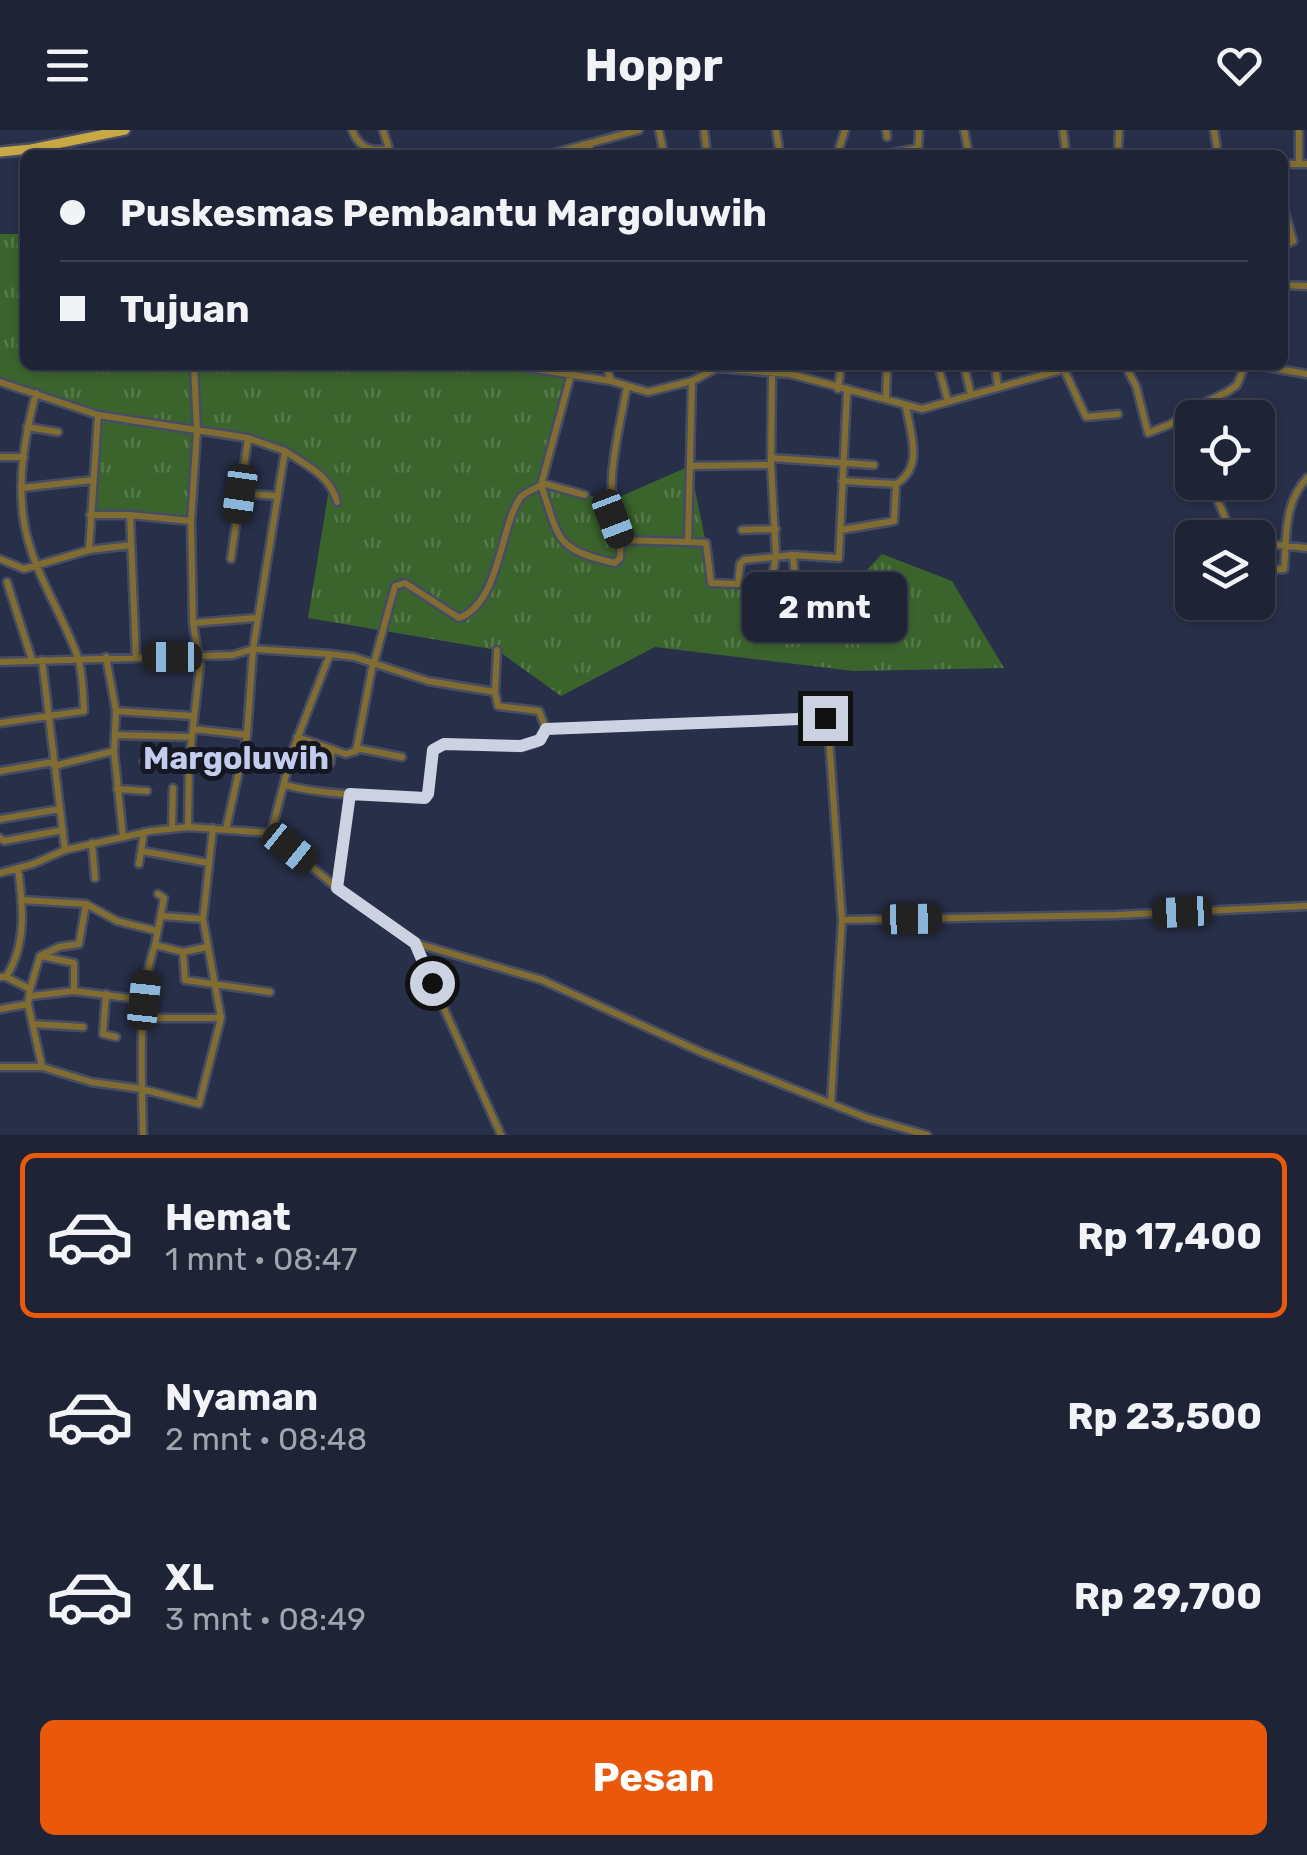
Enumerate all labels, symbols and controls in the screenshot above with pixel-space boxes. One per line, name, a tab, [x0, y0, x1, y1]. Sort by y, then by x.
icon: menu	[40, 38, 95, 93]
icon: heart	[1212, 38, 1267, 93]
text: Hoppr	[584, 39, 723, 92]
text: Puskesmas Pembantu Margoluwih	[120, 190, 767, 236]
text: Tujuan	[120, 286, 250, 332]
map controls	[1175, 400, 1275, 620]
button: locate	[1175, 400, 1275, 500]
car	[221, 462, 259, 526]
car	[588, 486, 638, 552]
button: layers	[1175, 520, 1275, 620]
callout: 2 mnt	[742, 573, 908, 643]
text: 2 mnt	[778, 588, 871, 626]
car	[142, 642, 202, 672]
route end	[803, 696, 848, 741]
district label: Margoluwih	[143, 739, 329, 777]
car	[257, 817, 323, 879]
car	[1151, 895, 1213, 929]
car	[882, 903, 942, 935]
route start	[410, 961, 455, 1006]
car	[126, 969, 162, 1031]
icon: car	[45, 1191, 135, 1281]
text: Hemat	[165, 1194, 291, 1240]
text: Rp 17,400	[1077, 1213, 1262, 1259]
text: 1 mnt · 08:47	[165, 1240, 357, 1278]
icon: car	[45, 1371, 135, 1461]
text: Nyaman	[165, 1374, 318, 1420]
text: Rp 23,500	[1067, 1393, 1262, 1439]
text: 2 mnt · 08:48	[165, 1420, 367, 1458]
icon: car	[45, 1551, 135, 1641]
text: XL	[165, 1554, 214, 1600]
text: Rp 29,700	[1074, 1573, 1262, 1619]
text: 3 mnt · 08:49	[165, 1600, 366, 1638]
button: Pesan	[40, 1720, 1267, 1835]

